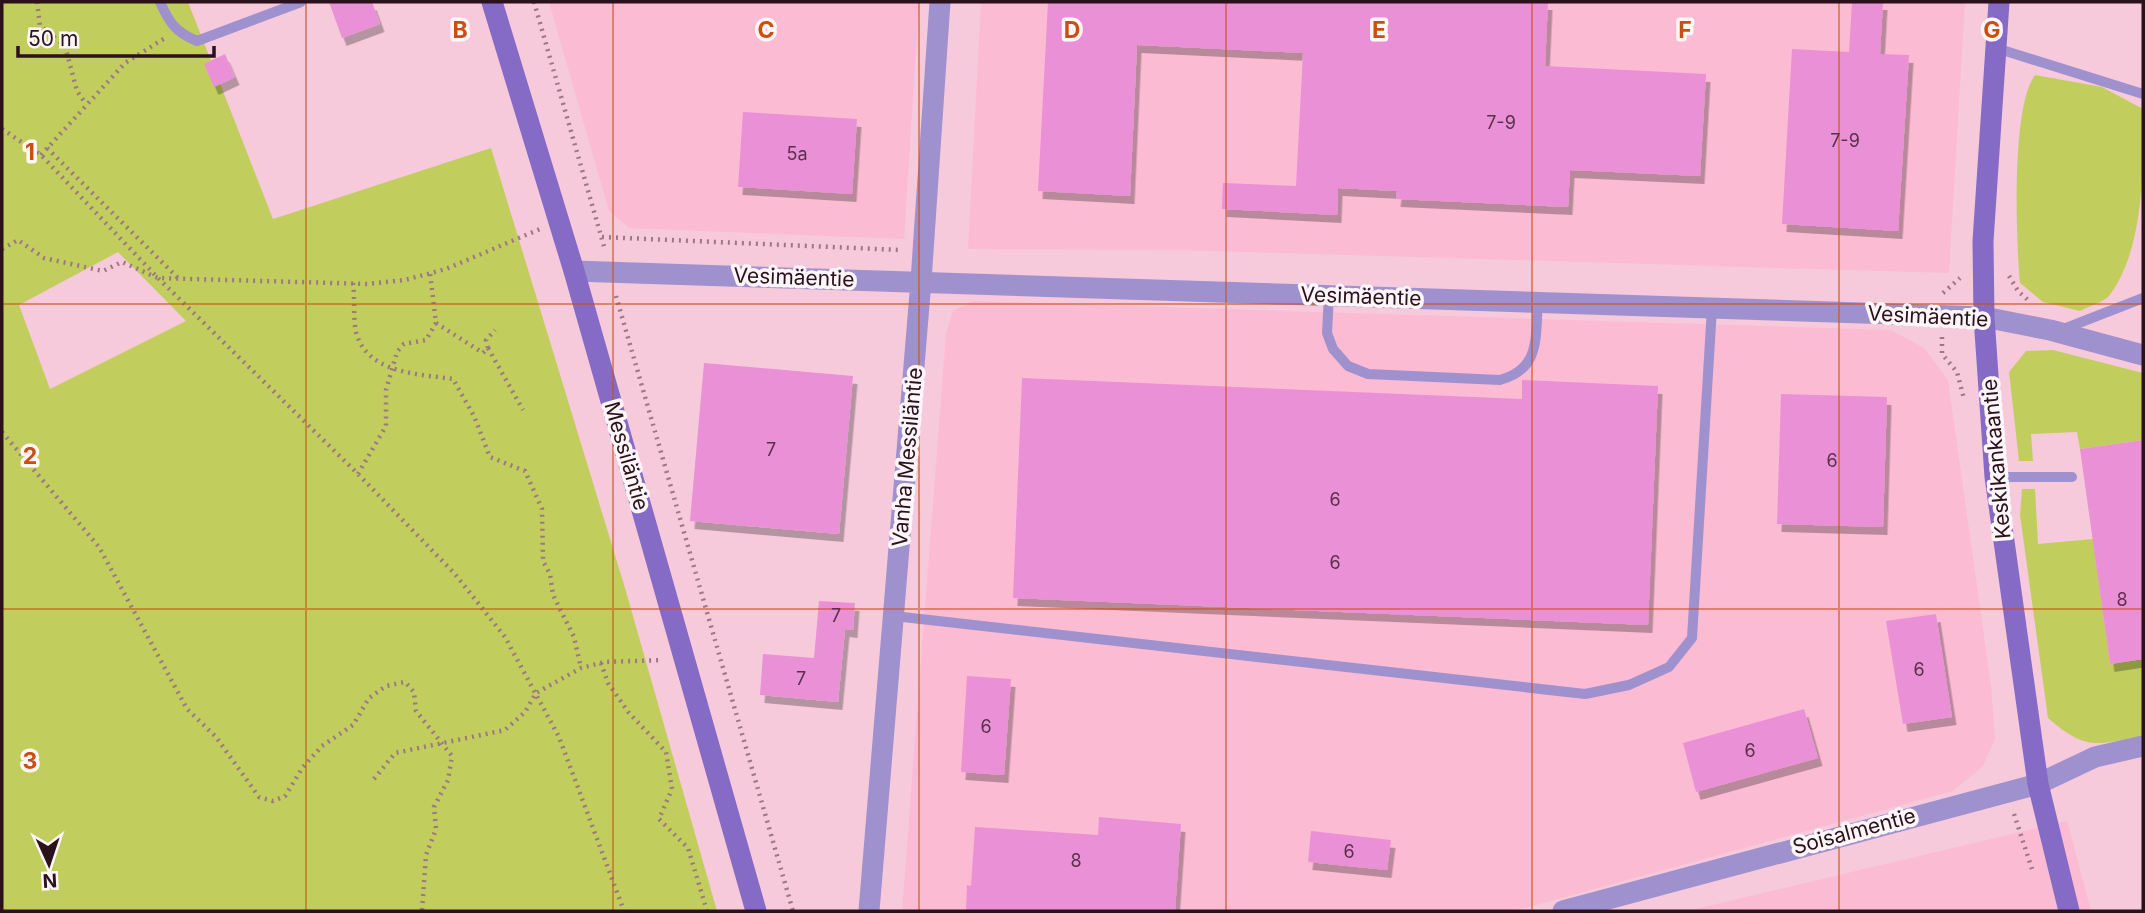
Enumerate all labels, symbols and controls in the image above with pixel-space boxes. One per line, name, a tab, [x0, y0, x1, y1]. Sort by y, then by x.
scale bar	[18, 14, 214, 58]
text: B	[452, 16, 468, 44]
text: C	[757, 16, 775, 44]
text: D	[1064, 16, 1080, 44]
text: E	[1372, 16, 1386, 44]
text: F	[1678, 16, 1692, 44]
text: G	[1983, 16, 2001, 44]
text: 50 m	[28, 26, 78, 51]
house number: 7-9	[1486, 112, 1516, 133]
house number: 7-9	[1830, 130, 1860, 151]
text: 1	[25, 138, 35, 166]
house number: 5a	[786, 143, 808, 164]
street label: Vesimäentie	[733, 262, 855, 292]
street label: Vesimäentie	[1300, 281, 1422, 311]
street label: Vesimäentie	[1867, 300, 1989, 332]
street label: Vanha Messiläntie	[887, 366, 927, 548]
street label: Keskikankaantie	[1977, 378, 2015, 540]
street label: Messiläntie	[600, 399, 654, 513]
house number: 7	[766, 439, 776, 460]
text: 2	[23, 442, 37, 470]
house number: 6	[1826, 450, 1838, 471]
house number: 6	[1329, 489, 1341, 510]
house number: 6	[1329, 552, 1341, 573]
house number: 8	[2116, 589, 2128, 610]
house number: 7	[831, 605, 841, 626]
house number: 6	[1913, 659, 1925, 680]
house number: 7	[796, 668, 806, 689]
house number: 6	[980, 716, 992, 737]
house number: 6	[1744, 740, 1756, 761]
text: 3	[23, 747, 37, 775]
street label: Soisalmentie	[1790, 803, 1918, 859]
north arrow	[14, 829, 84, 899]
house number: 6	[1343, 841, 1355, 862]
house number: 8	[1070, 850, 1082, 871]
text: N	[42, 869, 58, 892]

